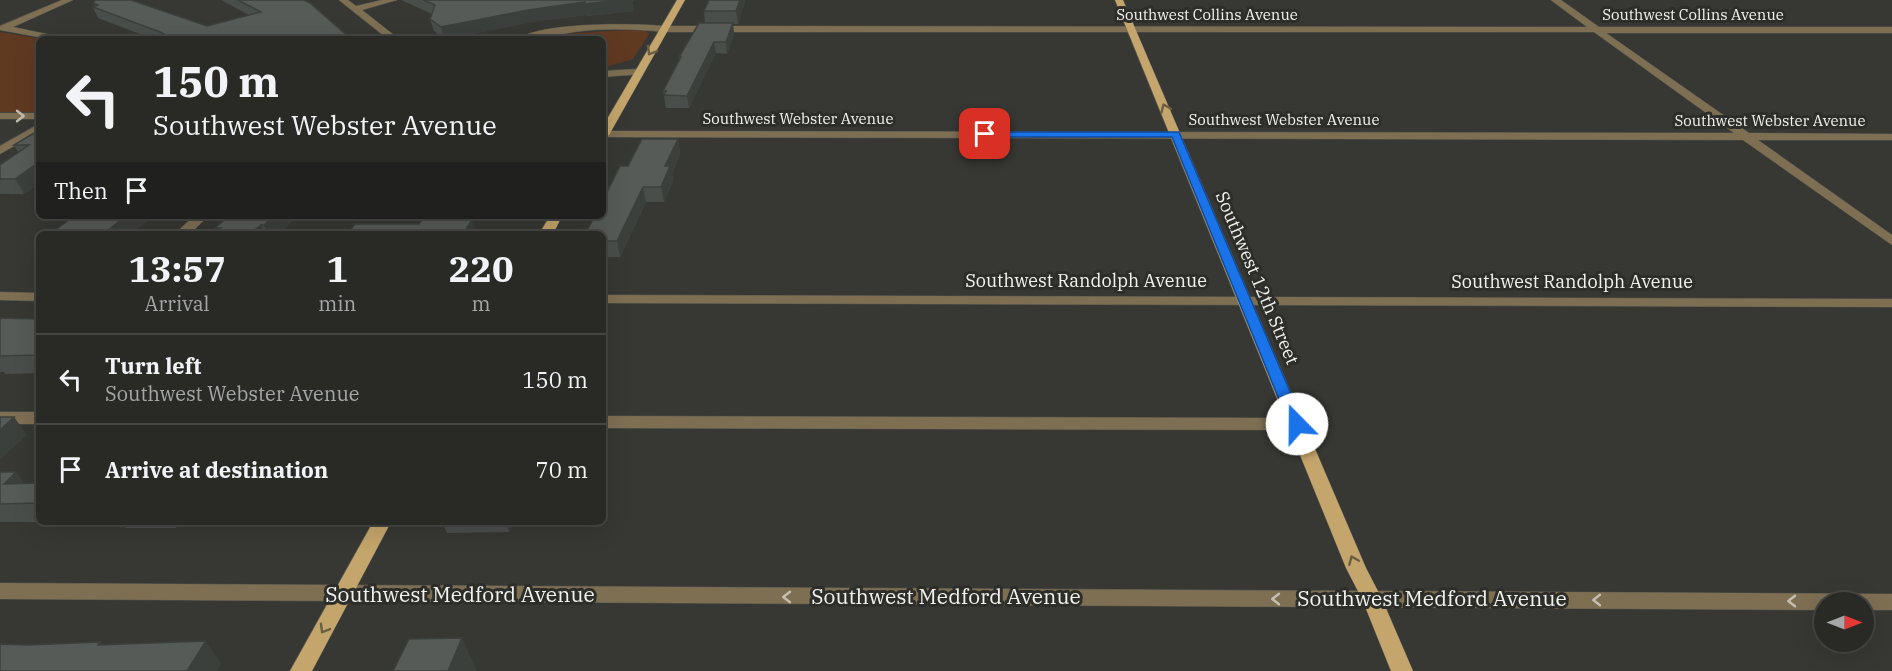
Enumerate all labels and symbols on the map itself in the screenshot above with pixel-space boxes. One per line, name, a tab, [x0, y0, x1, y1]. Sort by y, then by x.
street label: Southwest Collins Avenue	[1116, 5, 1298, 24]
street label: Southwest Collins Avenue	[1602, 5, 1784, 24]
one-way arrow	[647, 45, 659, 55]
one-way arrow	[1160, 104, 1172, 115]
pin	[959, 108, 1010, 159]
street label: Southwest Webster Avenue	[703, 109, 893, 128]
one-way arrow	[15, 110, 24, 122]
street label: Southwest Webster Avenue	[1189, 110, 1379, 129]
street label: Southwest Webster Avenue	[1675, 111, 1865, 130]
street label: Southwest 12th Street	[1211, 188, 1304, 368]
street label: Southwest Randolph Avenue	[965, 269, 1207, 292]
street label: Southwest Randolph Avenue	[1451, 270, 1693, 293]
position arrow	[1265, 392, 1329, 456]
one-way arrow	[1348, 555, 1360, 566]
street label: Southwest Medford Avenue	[325, 580, 595, 608]
street label: Southwest Medford Avenue	[811, 582, 1081, 610]
street label: Southwest Medford Avenue	[1297, 584, 1567, 612]
one-way arrow	[782, 591, 791, 603]
north arrow	[1814, 592, 1874, 652]
one-way arrow	[1271, 593, 1280, 605]
one-way arrow	[1592, 594, 1601, 606]
one-way arrow	[1787, 595, 1796, 607]
one-way arrow	[320, 623, 332, 633]

